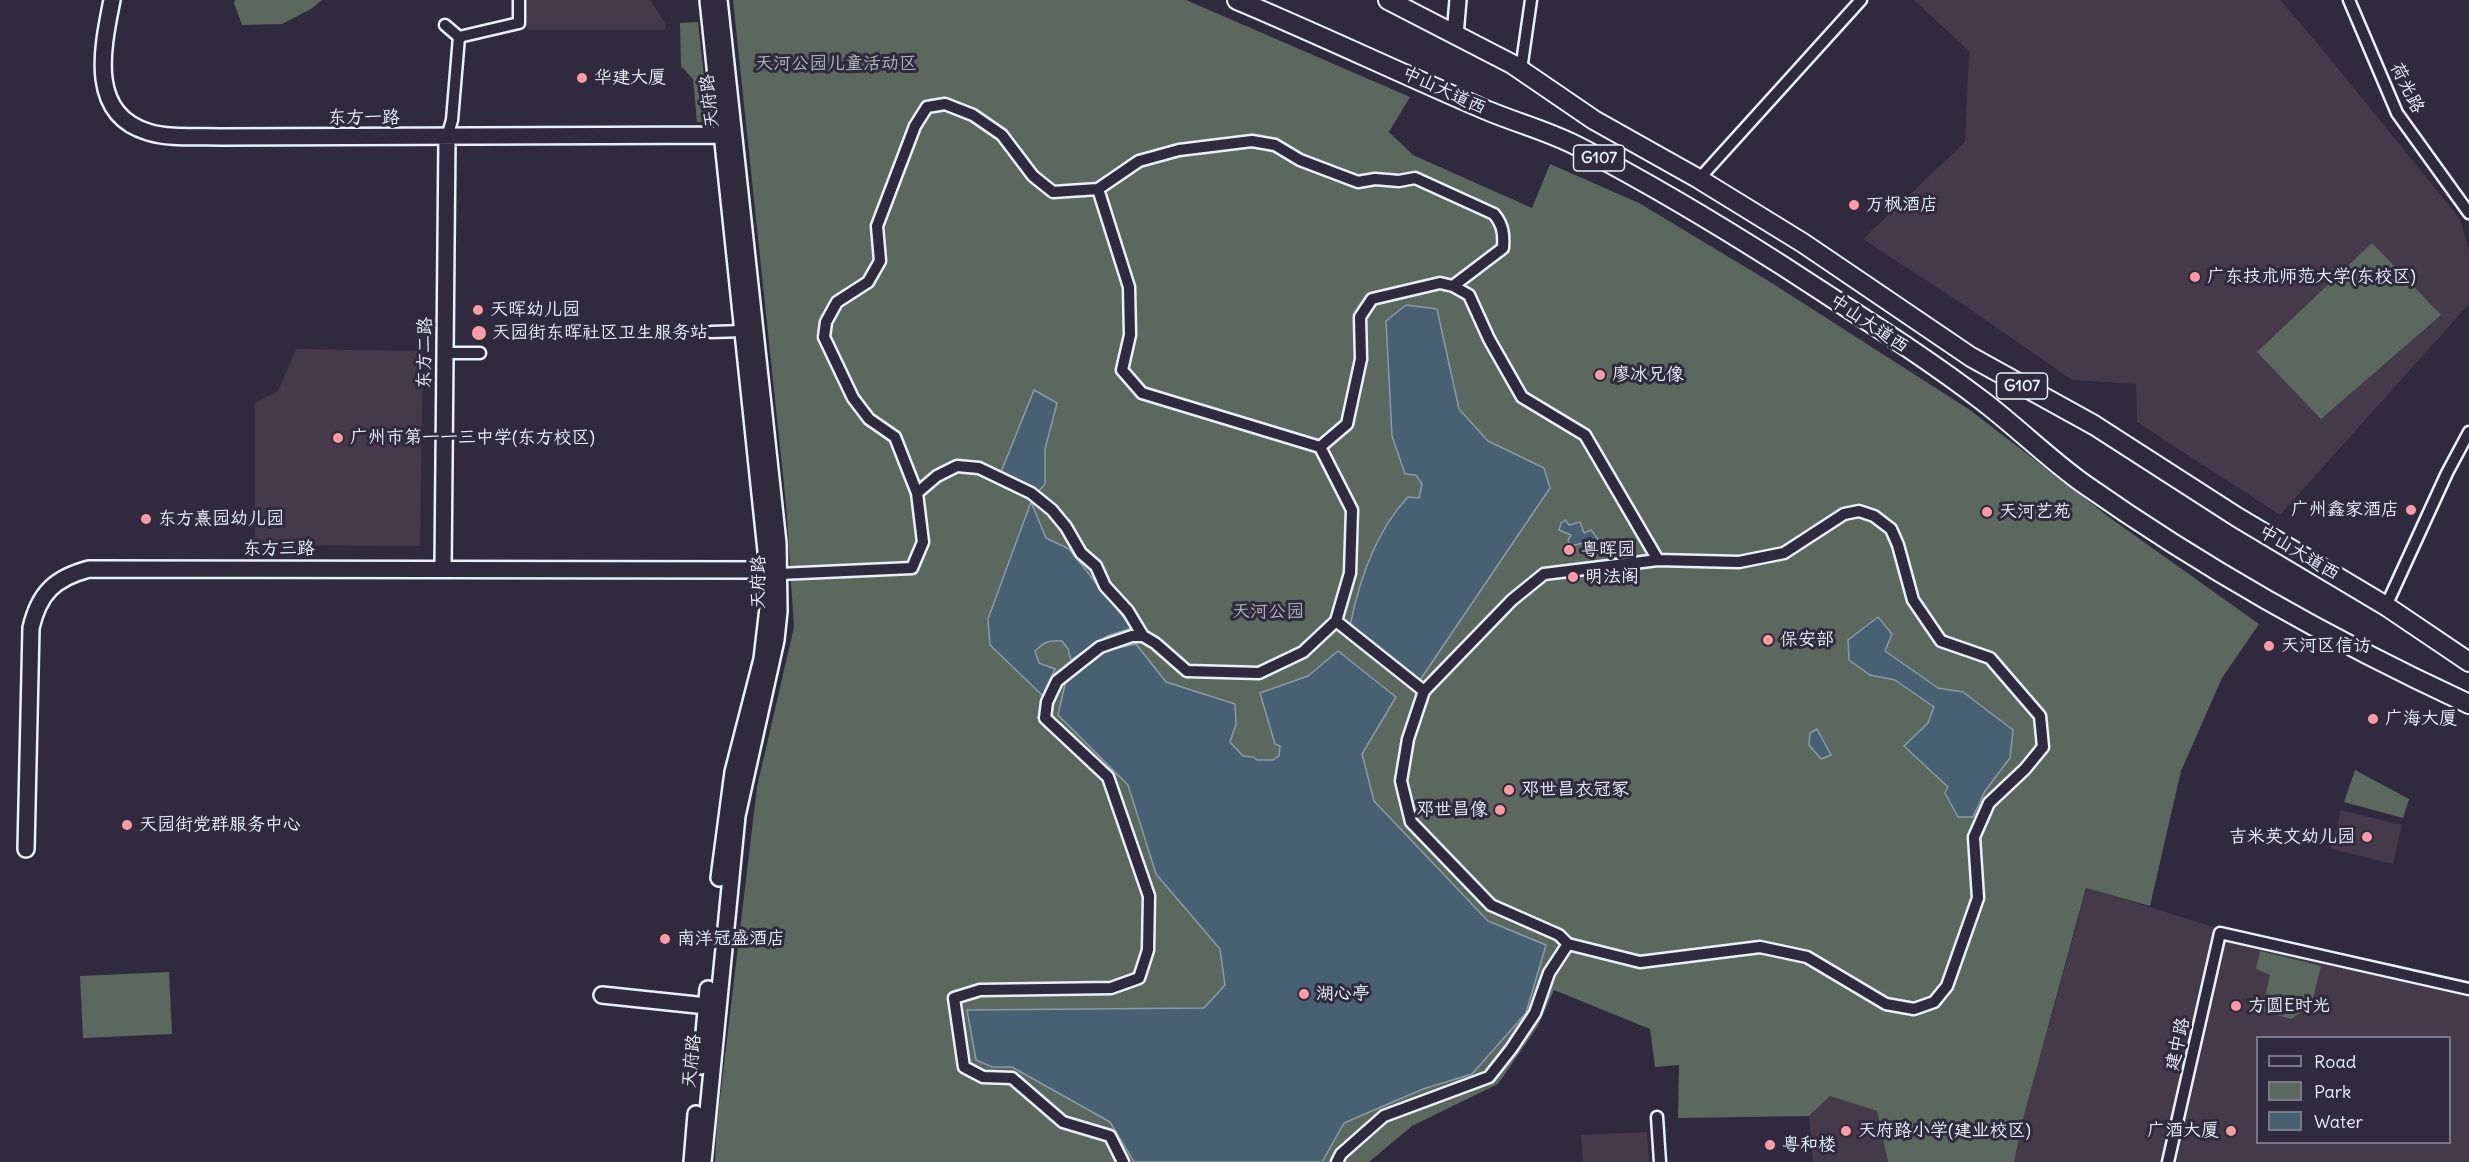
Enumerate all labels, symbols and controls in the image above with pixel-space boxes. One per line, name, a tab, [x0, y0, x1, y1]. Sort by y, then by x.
park label: 天河公园儿童活动区	[755, 53, 917, 75]
street label: 荷光路	[2385, 59, 2429, 117]
street label: 中山大道西	[1399, 62, 1489, 120]
place label: 华建大厦	[594, 67, 666, 89]
marker: 华建大厦	[575, 71, 589, 85]
street label: 天府路	[696, 73, 724, 129]
street label: 东方一路	[328, 107, 400, 129]
road number: G107	[1574, 145, 1624, 171]
place label: 万枫酒店	[1866, 194, 1938, 216]
marker: 万枫酒店	[1847, 198, 1861, 212]
place label: 广东技术师范大学(东校区)	[2207, 266, 2416, 288]
marker: 广东技术师范大学(东校区)	[2188, 270, 2202, 284]
street label: 中山大道西	[1826, 290, 1912, 358]
place label: 天晖幼儿园	[490, 299, 580, 321]
marker: 天晖幼儿园	[471, 303, 485, 317]
street label: 东方二路	[414, 317, 436, 389]
place label: 天园街东晖社区卫生服务站	[492, 322, 708, 344]
marker: 天园街东晖社区卫生服务站	[470, 324, 488, 342]
place label: 廖冰兄像	[1612, 364, 1684, 386]
marker: 廖冰兄像	[1593, 368, 1607, 382]
road number: G107	[1996, 373, 2048, 399]
place label: 广州市第一一三中学(东方校区)	[350, 427, 595, 449]
marker: 广州市第一一三中学(东方校区)	[331, 431, 345, 445]
place label: 广州鑫家酒店	[2291, 499, 2399, 521]
place label: 天河艺苑	[1999, 501, 2071, 523]
marker: 广州鑫家酒店	[2404, 503, 2418, 517]
marker: 天河艺苑	[1980, 505, 1994, 519]
place label: 东方熹园幼儿园	[158, 508, 284, 530]
marker: 东方熹园幼儿园	[139, 512, 153, 526]
street label: 中山大道西	[2255, 521, 2343, 585]
street label: 东方三路	[243, 538, 315, 560]
place label: 粤晖园	[1581, 539, 1635, 561]
marker: 粤晖园	[1562, 543, 1576, 557]
street label: 天府路	[748, 555, 770, 609]
place label: 明法阁	[1585, 566, 1639, 588]
marker: 明法阁	[1566, 570, 1580, 584]
park label: 天河公园	[1232, 601, 1304, 623]
place label: 保安部	[1780, 629, 1834, 651]
marker: 保安部	[1761, 633, 1775, 647]
place label: 天河区信访	[2281, 635, 2371, 657]
marker: 天河区信访	[2262, 639, 2276, 653]
place label: 广海大厦	[2385, 708, 2457, 730]
marker: 广海大厦	[2366, 712, 2380, 726]
place label: 邓世昌衣冠冢	[1521, 779, 1629, 801]
marker: 邓世昌衣冠冢	[1502, 783, 1516, 797]
place label: 邓世昌像	[1416, 799, 1488, 821]
marker: 邓世昌像	[1493, 803, 1507, 817]
place label: 天园街党群服务中心	[139, 814, 301, 836]
marker: 天园街党群服务中心	[120, 818, 134, 832]
place label: 吉米英文幼儿园	[2229, 826, 2355, 848]
marker: 吉米英文幼儿园	[2360, 830, 2374, 844]
place label: 南洋冠盛酒店	[677, 928, 785, 950]
marker: 南洋冠盛酒店	[658, 932, 672, 946]
place label: 湖心亭	[1316, 983, 1370, 1005]
marker: 湖心亭	[1297, 987, 1311, 1001]
place label: 方圆E时光	[2248, 995, 2331, 1017]
marker: 方圆E时光	[2229, 999, 2243, 1013]
street label: 建中路	[2161, 1015, 2195, 1073]
street label: 天府路	[678, 1033, 706, 1089]
legend	[2256, 1036, 2451, 1144]
text: Road	[2314, 1050, 2356, 1073]
text: Park	[2314, 1080, 2351, 1103]
text: Water	[2314, 1110, 2363, 1133]
place label: 天府路小学(建业校区)	[1858, 1120, 2031, 1142]
place label: 广酒大厦	[2147, 1120, 2219, 1142]
marker: 天府路小学(建业校区)	[1839, 1124, 1853, 1138]
marker: 广酒大厦	[2224, 1124, 2238, 1138]
place label: 粤和楼	[1782, 1134, 1836, 1156]
marker: 粤和楼	[1763, 1138, 1777, 1152]

